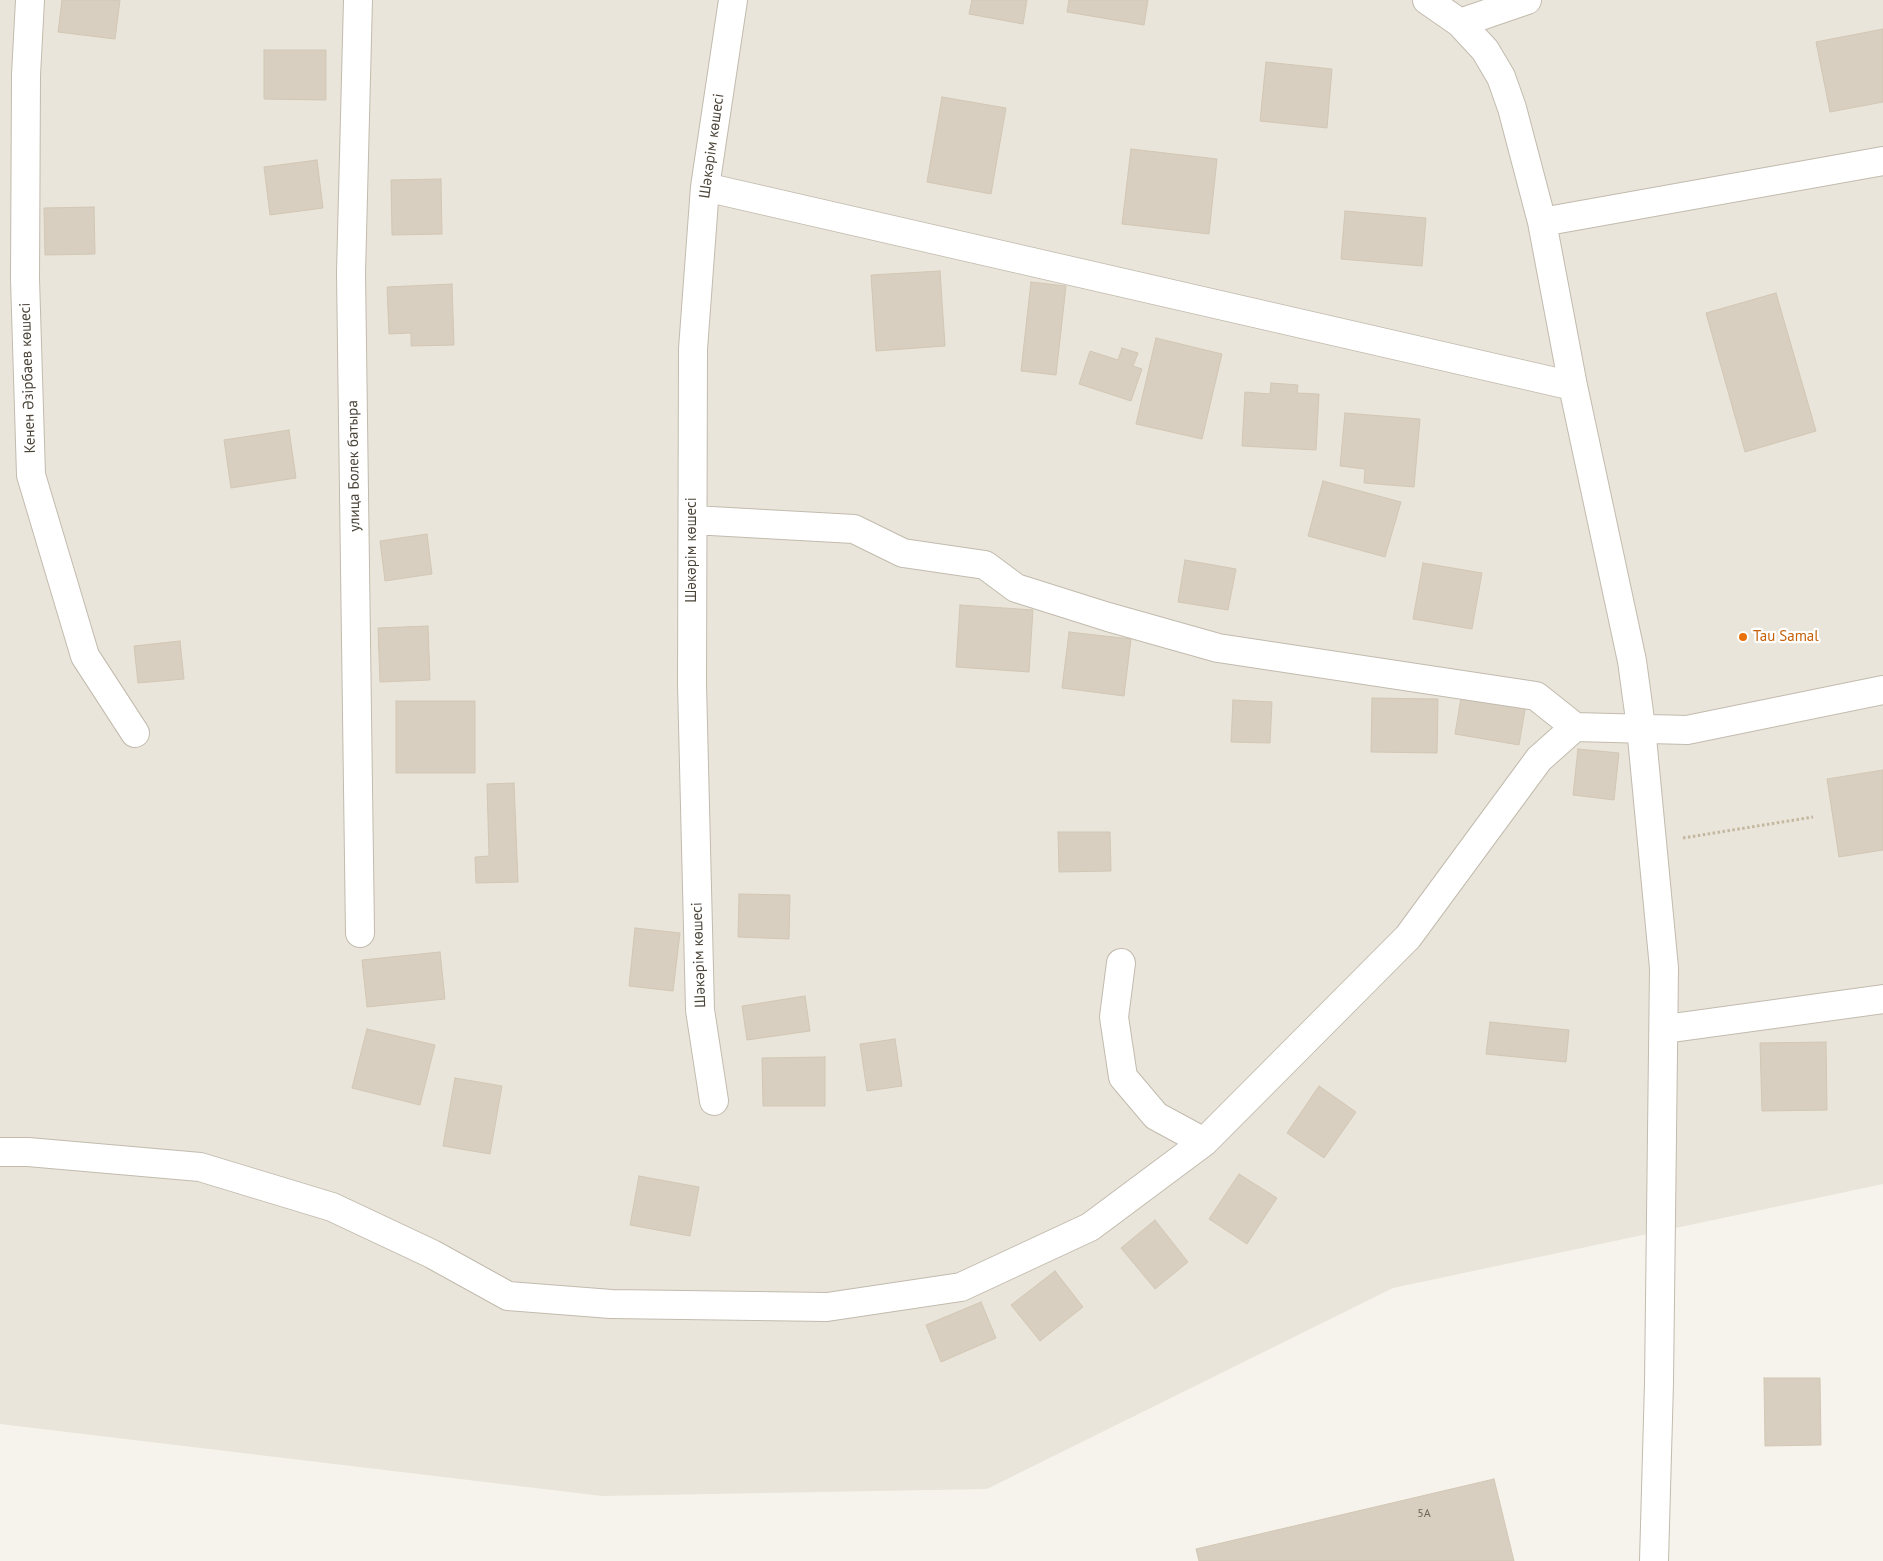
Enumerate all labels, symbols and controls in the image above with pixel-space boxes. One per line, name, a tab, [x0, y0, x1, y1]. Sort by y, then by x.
street label: Шәкәрім көшесі	[696, 92, 728, 200]
street label: Кенен Әзірбаев көшесі	[16, 302, 40, 454]
street label: улица Болек батыра	[344, 400, 364, 532]
street label: Шәкәрім көшесі	[683, 497, 701, 603]
place label: Tau Samal	[1753, 628, 1819, 646]
marker: Tau Samal	[1737, 631, 1749, 643]
street label: Шәкәрім көшесі	[688, 902, 710, 1008]
house number: 5А	[1417, 1507, 1431, 1521]

